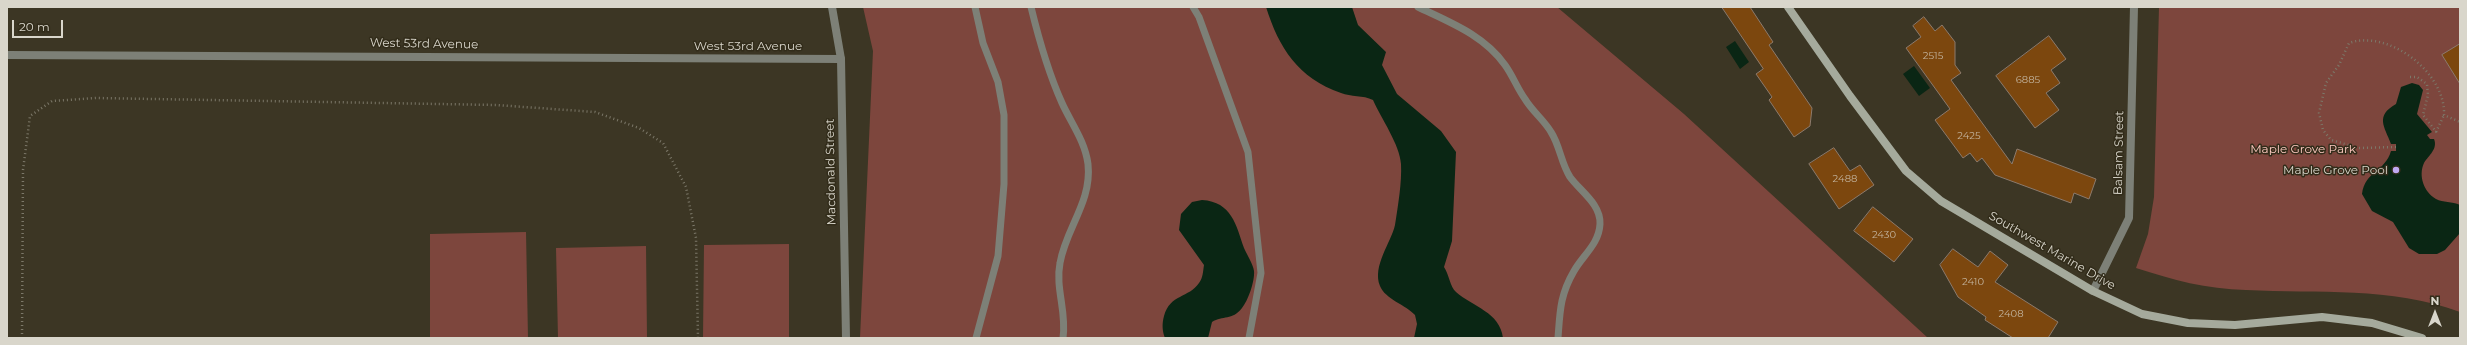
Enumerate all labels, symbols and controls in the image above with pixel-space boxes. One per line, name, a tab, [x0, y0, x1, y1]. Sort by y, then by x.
scale bar	[14, 12, 65, 38]
text: 20 m	[19, 19, 50, 34]
street label: West 53rd Avenue	[370, 36, 478, 52]
street label: West 53rd Avenue	[694, 39, 802, 53]
house number: 2515	[1923, 50, 1943, 62]
house number: 6885	[2016, 74, 2040, 86]
street label: Balsam Street	[2111, 111, 2127, 195]
street label: Macdonald Street	[823, 118, 839, 226]
house number: 2425	[1957, 130, 1981, 142]
park label: Maple Grove Park	[2250, 142, 2356, 156]
place label: Maple Grove Pool	[2283, 163, 2388, 177]
marker: Maple Grove Pool	[2391, 165, 2401, 175]
house number: 2488	[1833, 173, 1857, 185]
street label: Southwest Marine Drive	[1986, 209, 2118, 293]
house number: 2430	[1872, 229, 1896, 241]
house number: 2410	[1962, 276, 1984, 288]
north arrow	[2415, 293, 2455, 333]
text: N	[2431, 294, 2439, 308]
house number: 2408	[1998, 308, 2024, 320]

